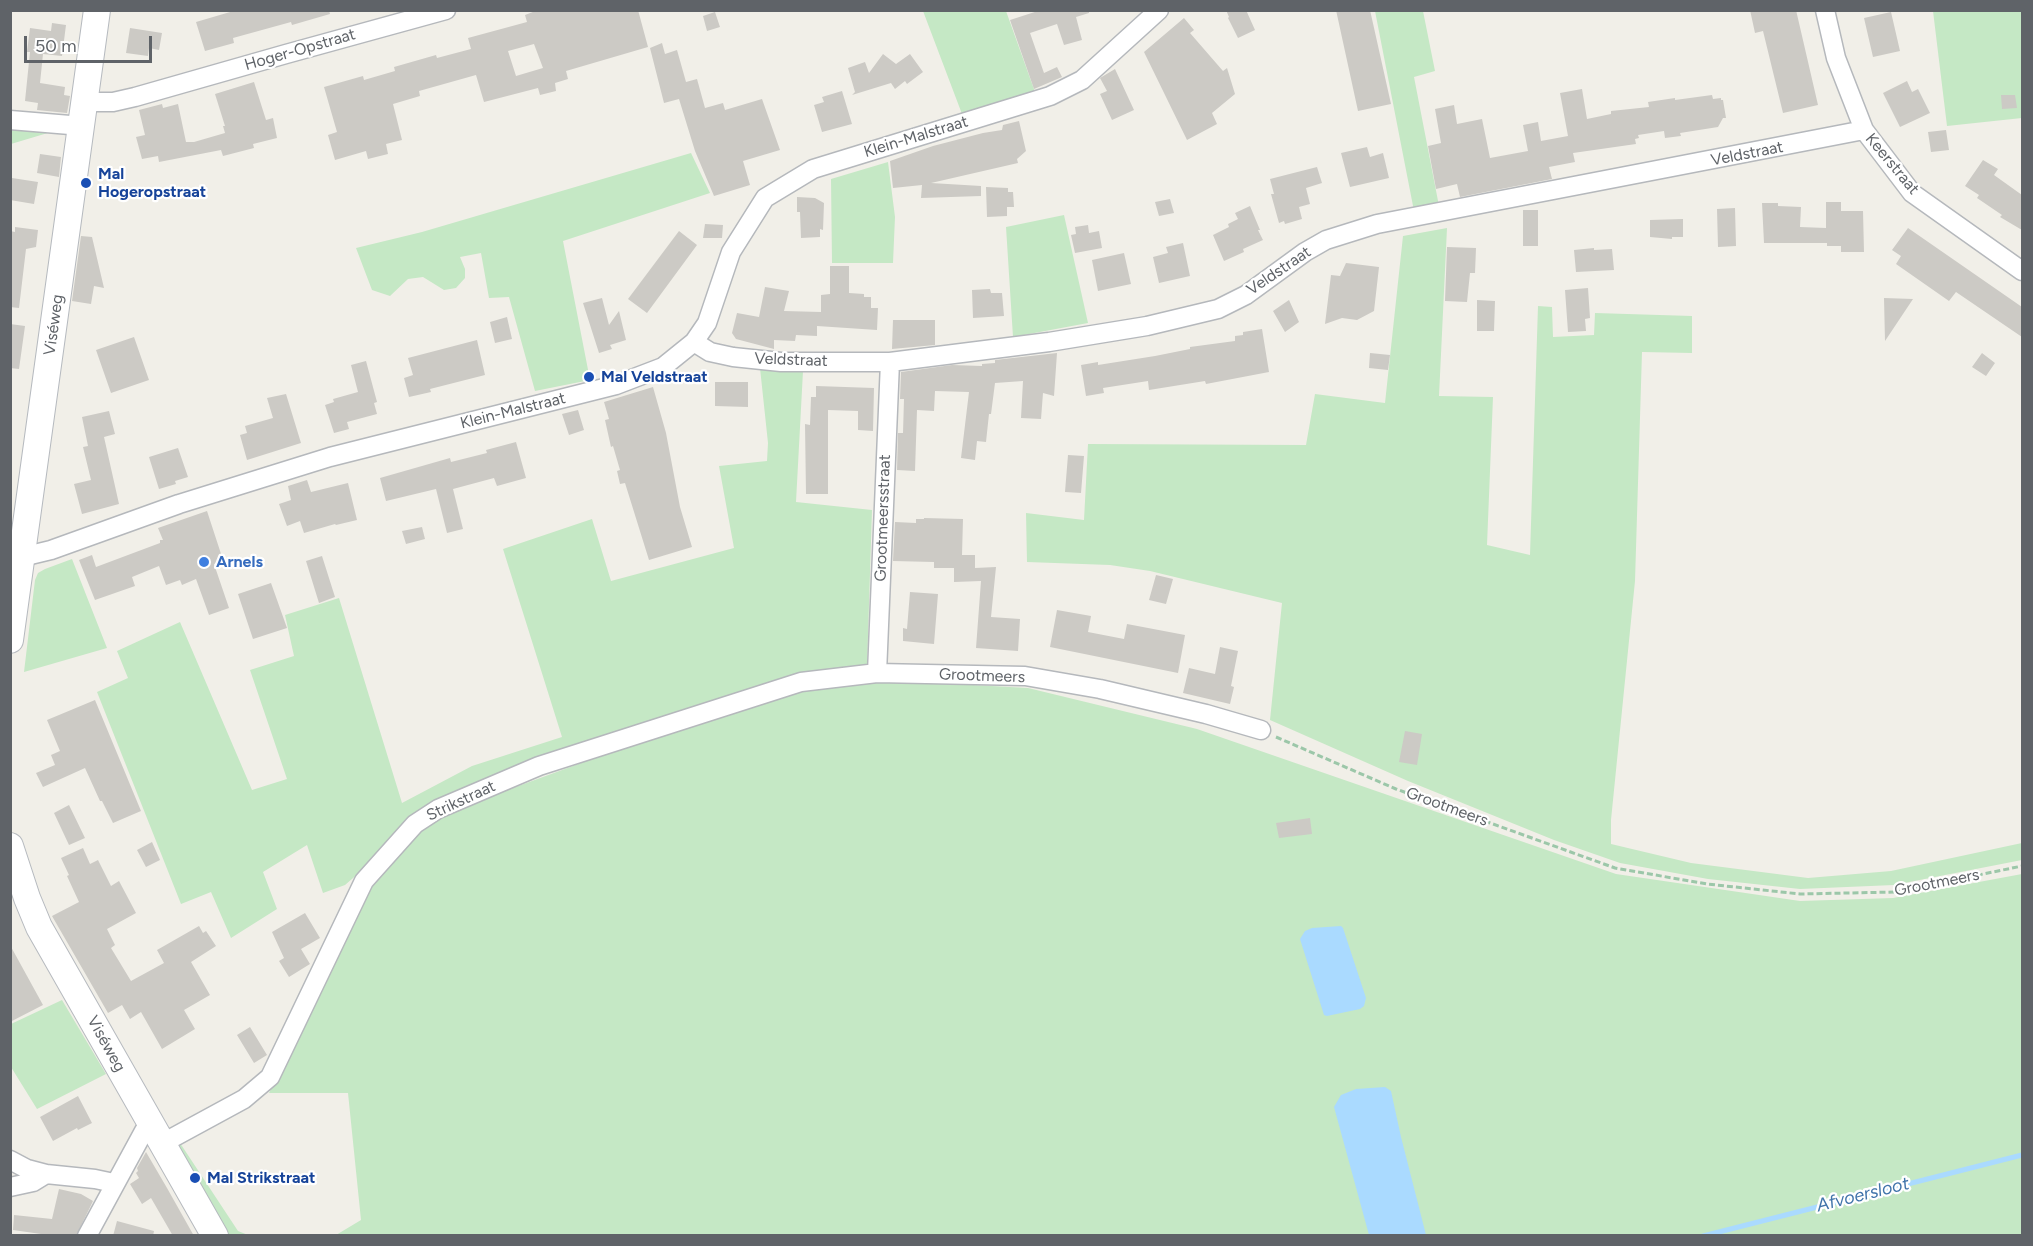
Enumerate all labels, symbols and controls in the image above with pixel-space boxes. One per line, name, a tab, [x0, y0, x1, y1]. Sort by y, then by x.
scale bar	[27, 24, 154, 62]
street label: Hoger-Opstraat	[242, 25, 358, 75]
text: 50 m	[35, 35, 77, 57]
street label: Klein-Malstraat	[862, 112, 970, 162]
street label: Keerstraat	[1861, 130, 1923, 198]
street label: Veldstraat	[1709, 138, 1785, 170]
place label: Mal Hogeropstraat	[98, 164, 206, 202]
marker: Mal Hogeropstraat	[79, 176, 93, 190]
street label: Veldstraat	[1243, 243, 1315, 299]
street label: Viséweg	[40, 293, 68, 357]
street label: Veldstraat	[754, 349, 828, 371]
place label: Mal Veldstraat	[601, 367, 708, 387]
marker: Mal Veldstraat	[582, 370, 596, 384]
street label: Klein-Malstraat	[458, 389, 568, 433]
street label: Grootmeersstraat	[871, 454, 895, 582]
place label: Arnels	[216, 552, 263, 572]
marker: Arnels	[197, 555, 211, 569]
street label: Grootmeers	[939, 665, 1025, 687]
street label: Strikstraat	[423, 777, 499, 825]
street label: Grootmeers	[1403, 783, 1491, 831]
street label: Grootmeers	[1893, 865, 1981, 901]
street label: Viséweg	[83, 1013, 129, 1075]
place label: Mal Strikstraat	[207, 1168, 315, 1188]
marker: Mal Strikstraat	[188, 1171, 202, 1185]
water label: Afvoersloot	[1814, 1173, 1912, 1217]

